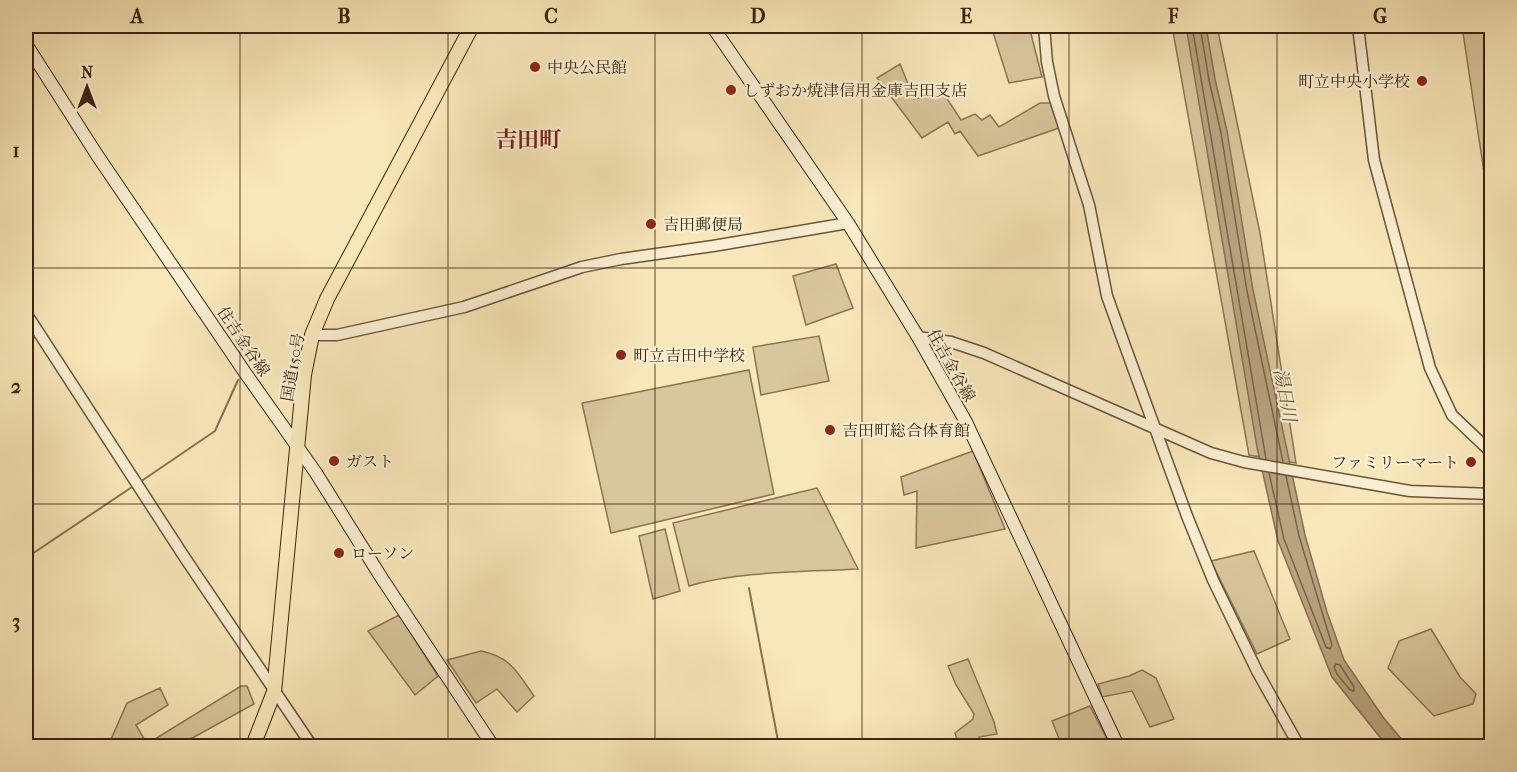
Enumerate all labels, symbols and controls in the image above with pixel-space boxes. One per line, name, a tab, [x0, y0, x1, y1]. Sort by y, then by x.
text: A	[129, 5, 145, 28]
text: B	[337, 5, 351, 28]
text: C	[544, 5, 558, 28]
text: D	[750, 5, 766, 28]
text: E	[960, 5, 972, 28]
text: F	[1167, 5, 1179, 28]
text: G	[1373, 5, 1387, 28]
north arrow	[57, 57, 117, 117]
place label: 中央公民館	[547, 58, 627, 77]
marker: 中央公民館	[528, 60, 542, 74]
text: N	[81, 63, 94, 82]
place label: 町立中央小学校	[1298, 72, 1410, 91]
marker: 町立中央小学校	[1415, 74, 1429, 88]
place label: しずおか焼津信用金庫吉田支店	[743, 81, 967, 100]
marker: しずおか焼津信用金庫吉田支店	[724, 83, 738, 97]
district label: 吉田町	[495, 127, 561, 153]
text: 1	[12, 139, 20, 162]
place label: 吉田郵便局	[663, 215, 743, 234]
marker: 吉田郵便局	[644, 217, 658, 231]
street label: 住吉金谷線	[213, 303, 274, 380]
street label: 住吉金谷線	[924, 326, 979, 405]
street label: 国道150号	[277, 331, 308, 403]
place label: 町立吉田中学校	[633, 346, 745, 365]
marker: 町立吉田中学校	[614, 348, 628, 362]
water label: 湯日川	[1269, 367, 1300, 426]
text: 2	[11, 375, 21, 398]
place label: 吉田町総合体育館	[842, 421, 970, 440]
marker: 吉田町総合体育館	[823, 423, 837, 437]
place label: ガスト	[346, 452, 394, 471]
place label: ファミリーマート	[1331, 453, 1459, 472]
marker: ガスト	[327, 454, 341, 468]
marker: ファミリーマート	[1464, 455, 1478, 469]
place label: ローソン	[351, 544, 414, 563]
marker: ローソン	[332, 546, 346, 560]
text: 3	[12, 610, 20, 633]

